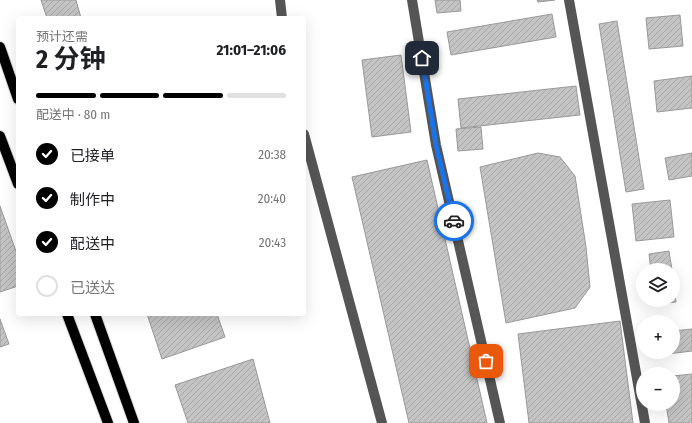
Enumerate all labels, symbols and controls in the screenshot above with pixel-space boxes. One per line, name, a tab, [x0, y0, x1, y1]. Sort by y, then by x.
text: 预计还需	[36, 29, 88, 44]
text: 21:01–21:06	[216, 41, 286, 59]
pin	[405, 41, 439, 75]
text: 2 分钟	[36, 44, 105, 75]
icon: home	[411, 47, 433, 69]
text: 配送中 · 80 m	[36, 107, 110, 122]
icon: check	[36, 143, 58, 165]
text: 已接单	[70, 147, 115, 165]
text: 20:38	[258, 147, 286, 162]
icon: check	[36, 187, 58, 209]
text: 制作中	[70, 191, 115, 209]
text: 20:40	[258, 191, 286, 206]
courier	[434, 201, 474, 241]
icon: car	[443, 210, 465, 232]
icon: check	[36, 231, 58, 253]
text: 配送中	[70, 235, 115, 253]
text: 20:43	[259, 235, 286, 250]
map controls	[636, 263, 680, 411]
button: layers	[636, 263, 680, 307]
text: 已送达	[70, 279, 115, 297]
button: +	[636, 315, 680, 359]
pin	[469, 344, 503, 378]
icon: bag	[475, 350, 497, 372]
button: −	[636, 367, 680, 411]

